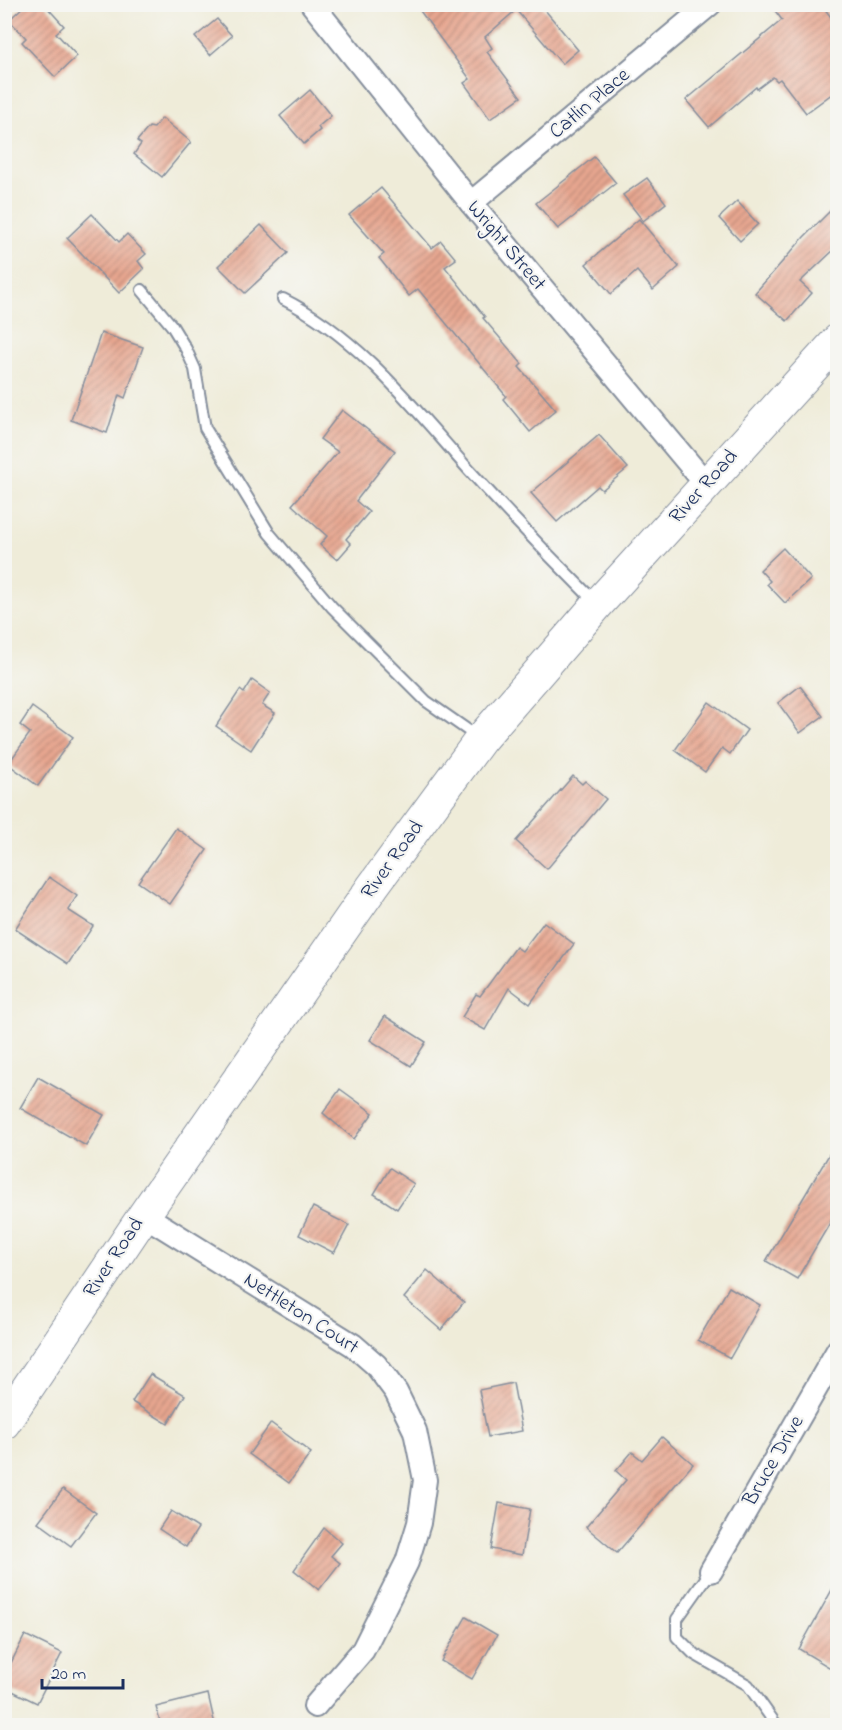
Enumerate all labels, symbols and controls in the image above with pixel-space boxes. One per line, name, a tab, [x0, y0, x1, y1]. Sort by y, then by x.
street label: Catlin Place	[543, 61, 637, 147]
street label: Wright Street	[457, 194, 553, 299]
street label: River Road	[662, 443, 746, 531]
street label: River Road	[354, 814, 432, 906]
street label: River Road	[76, 1212, 152, 1304]
street label: Nettleton Court	[237, 1265, 365, 1363]
street label: Bruce Drive	[735, 1410, 812, 1513]
scale bar	[42, 1652, 123, 1690]
text: 20 m	[51, 1662, 86, 1688]

